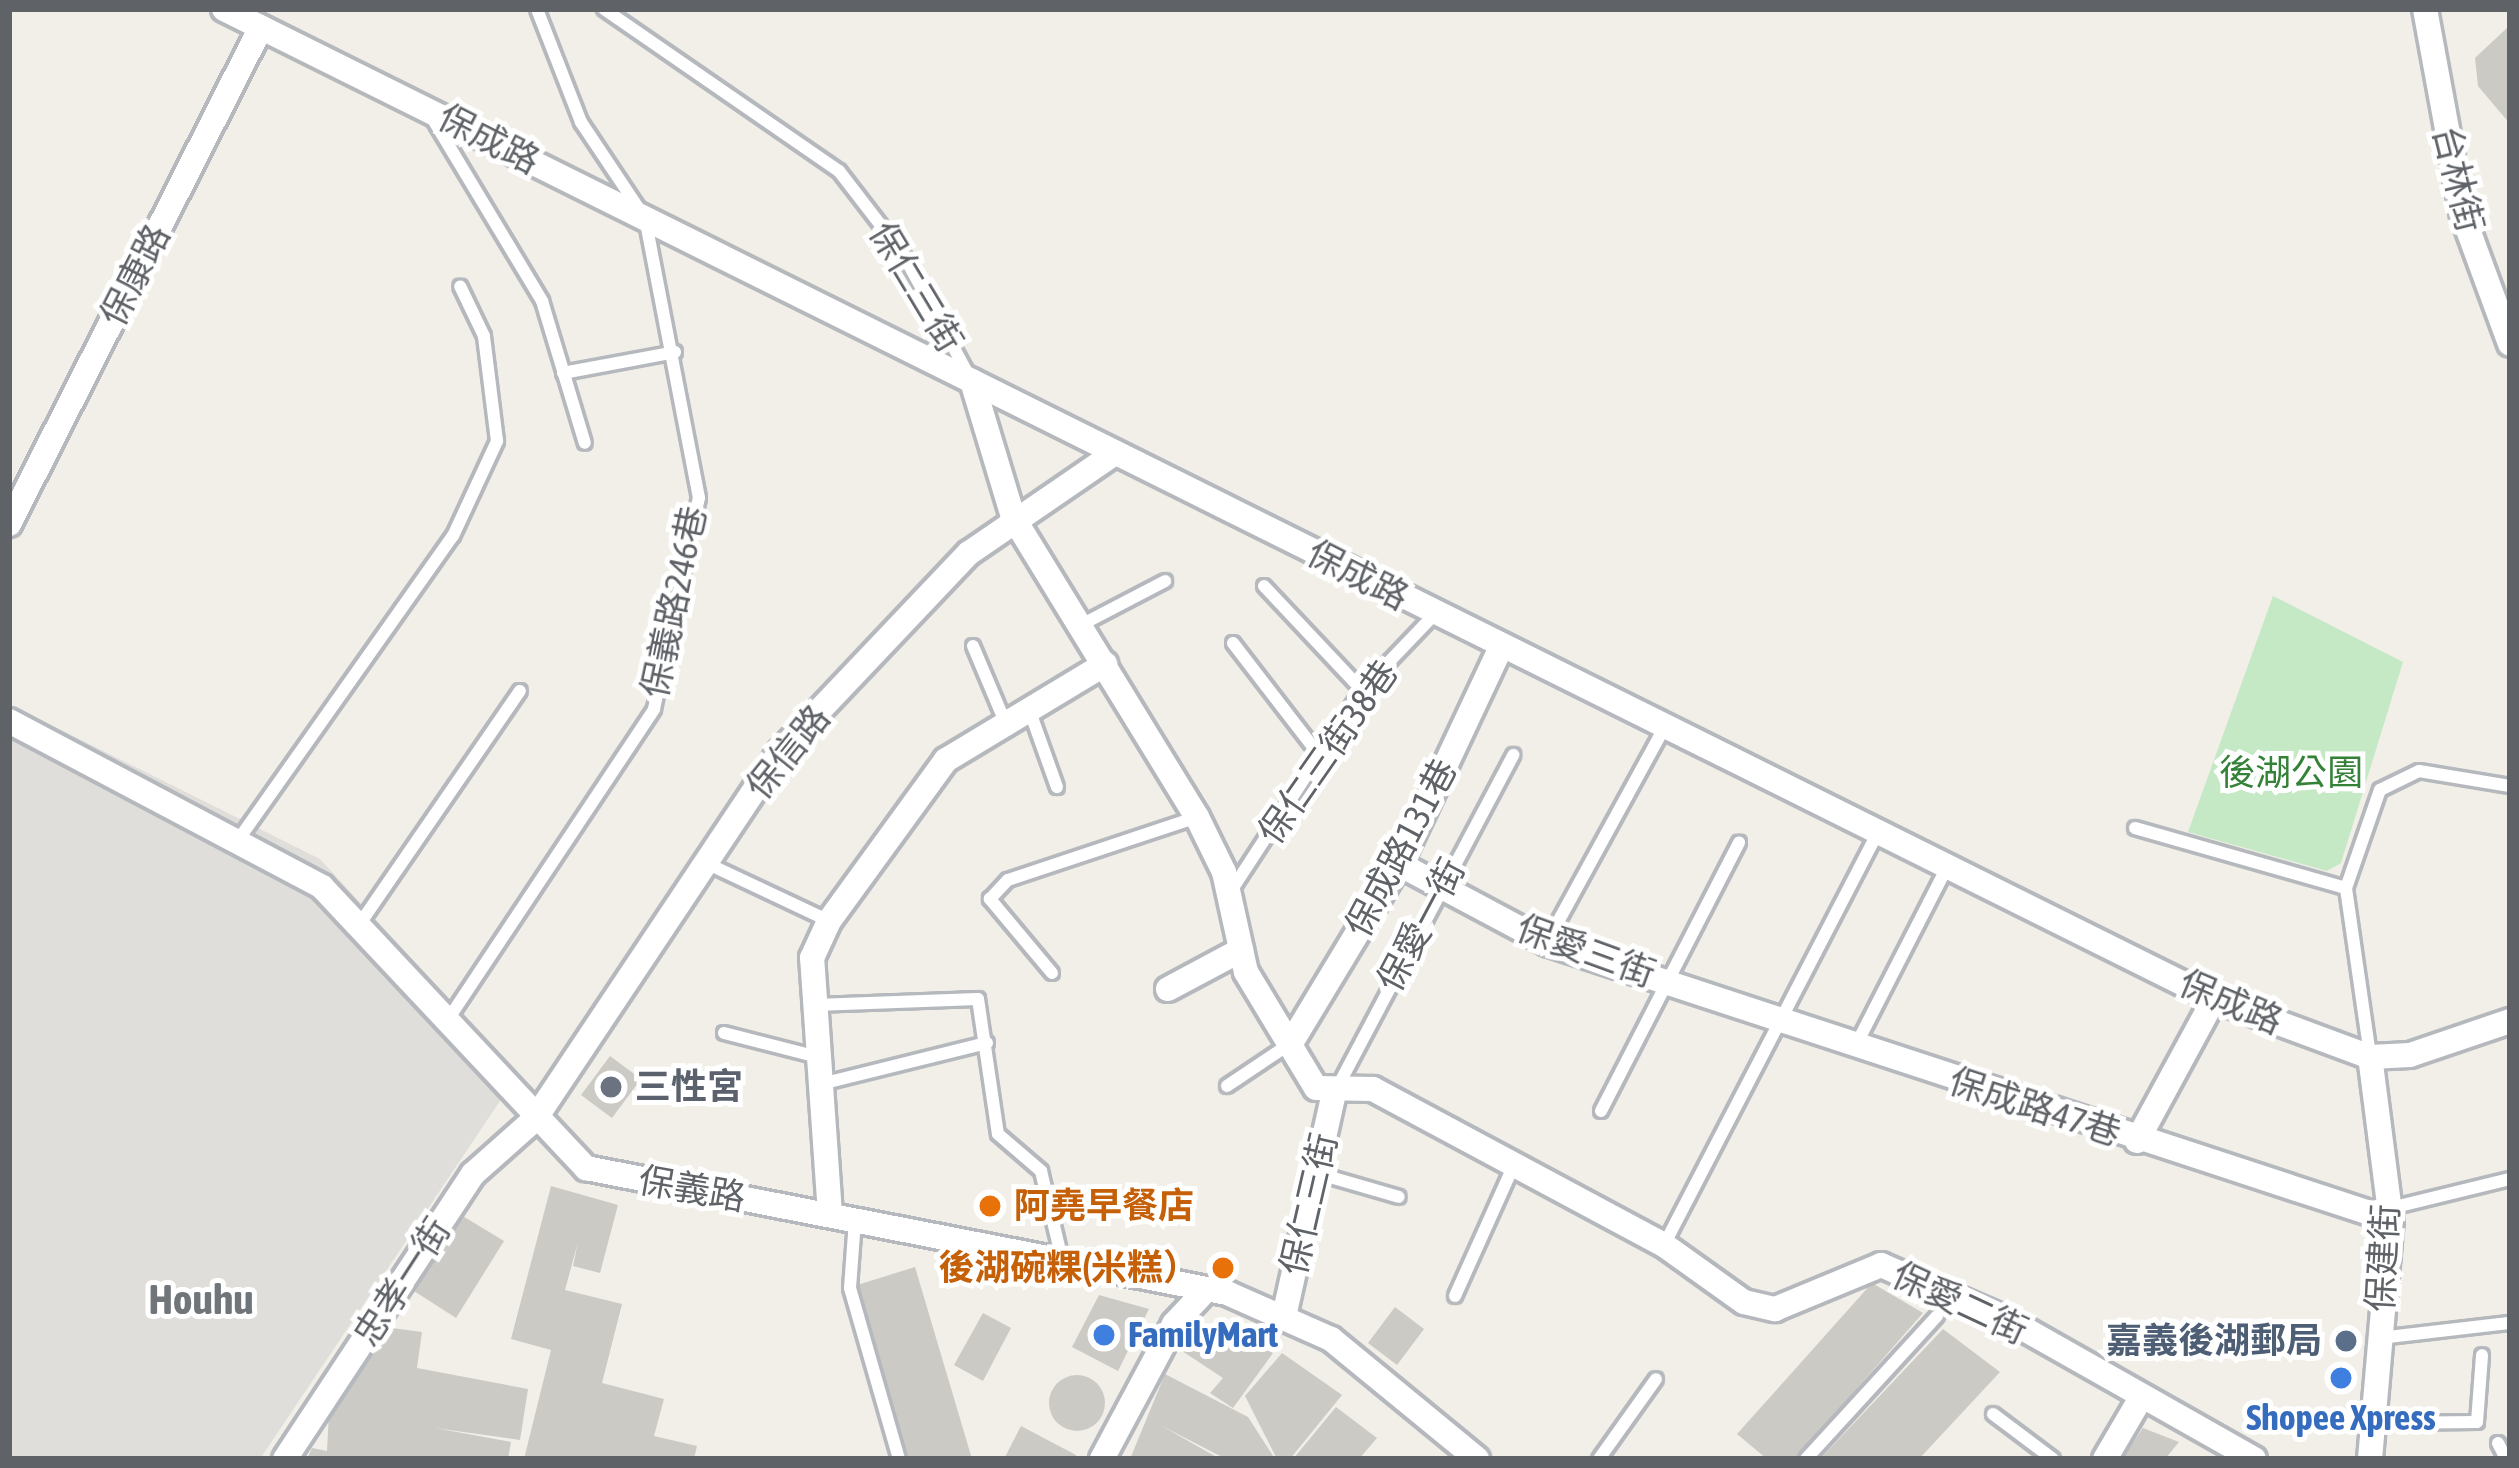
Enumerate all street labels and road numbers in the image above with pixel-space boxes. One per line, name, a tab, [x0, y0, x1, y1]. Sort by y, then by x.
street label: 保成路	[431, 95, 547, 183]
street label: 台林街	[2424, 121, 2492, 237]
street label: 保仁三街	[860, 214, 972, 360]
street label: 保康路	[91, 217, 179, 333]
street label: 保義路246巷	[633, 502, 715, 702]
street label: 保成路	[1300, 531, 1416, 619]
street label: 保仁三街38巷	[1249, 652, 1407, 852]
street label: 保信路	[737, 696, 839, 808]
street label: 保成路131巷	[1336, 752, 1466, 944]
street label: 保愛一街	[1368, 851, 1474, 999]
street label: 保愛三街	[1511, 906, 1661, 996]
street label: 保成路	[2173, 961, 2289, 1043]
street label: 保成路47巷	[1944, 1059, 2126, 1155]
street label: 保仁三街	[1272, 1129, 1346, 1279]
street label: 保義路	[635, 1158, 749, 1220]
street label: 保建街	[2359, 1203, 2407, 1313]
street label: 忠孝一街	[345, 1210, 459, 1354]
street label: 保愛二街	[1886, 1253, 2034, 1353]

